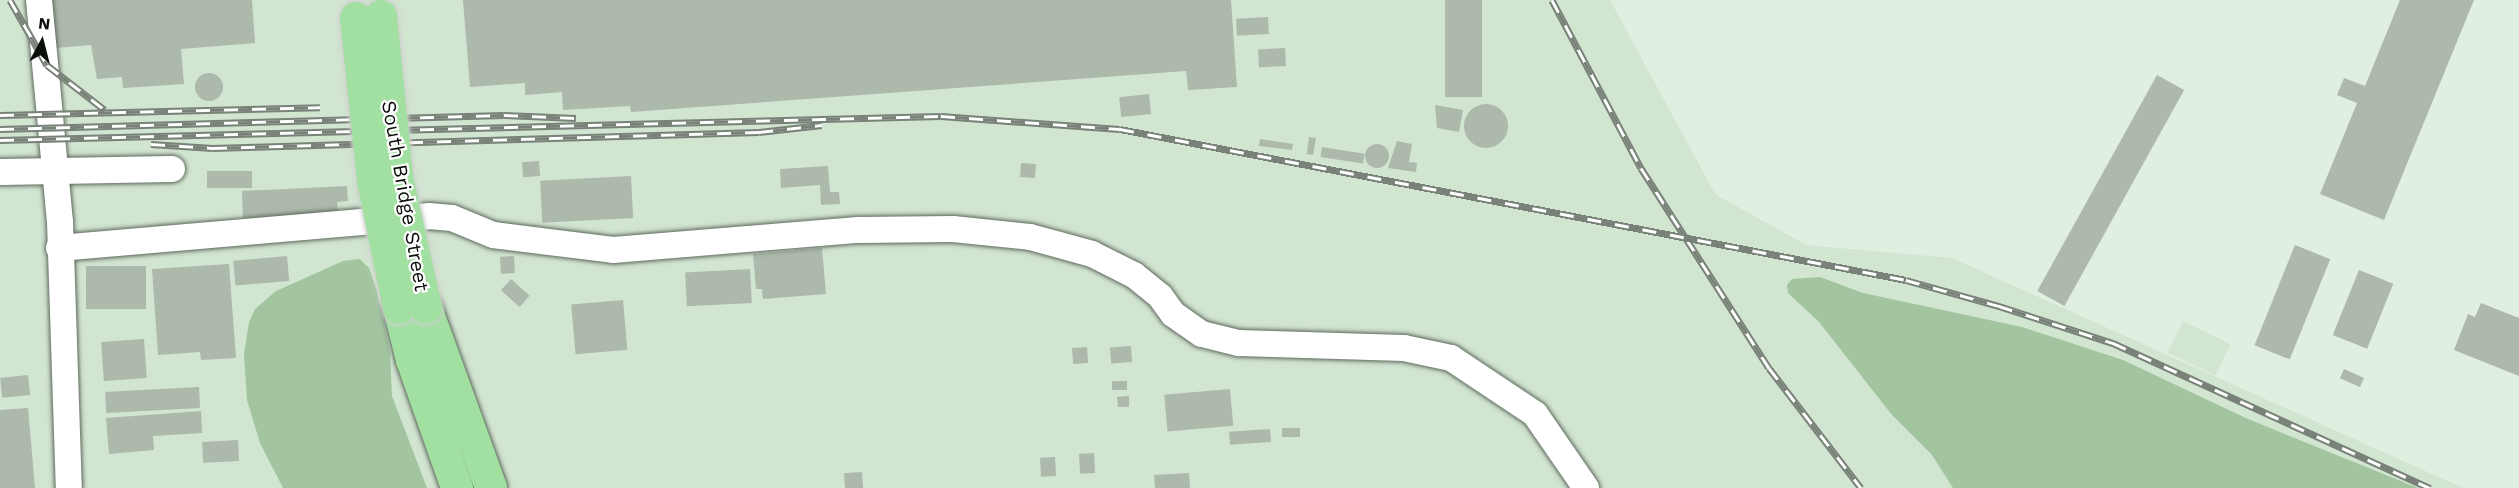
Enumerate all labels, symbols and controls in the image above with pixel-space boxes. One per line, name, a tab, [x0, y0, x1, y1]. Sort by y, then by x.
north arrow	[12, 12, 72, 72]
text: N	[37, 13, 51, 34]
street label: South Bridge Street	[376, 99, 434, 293]

